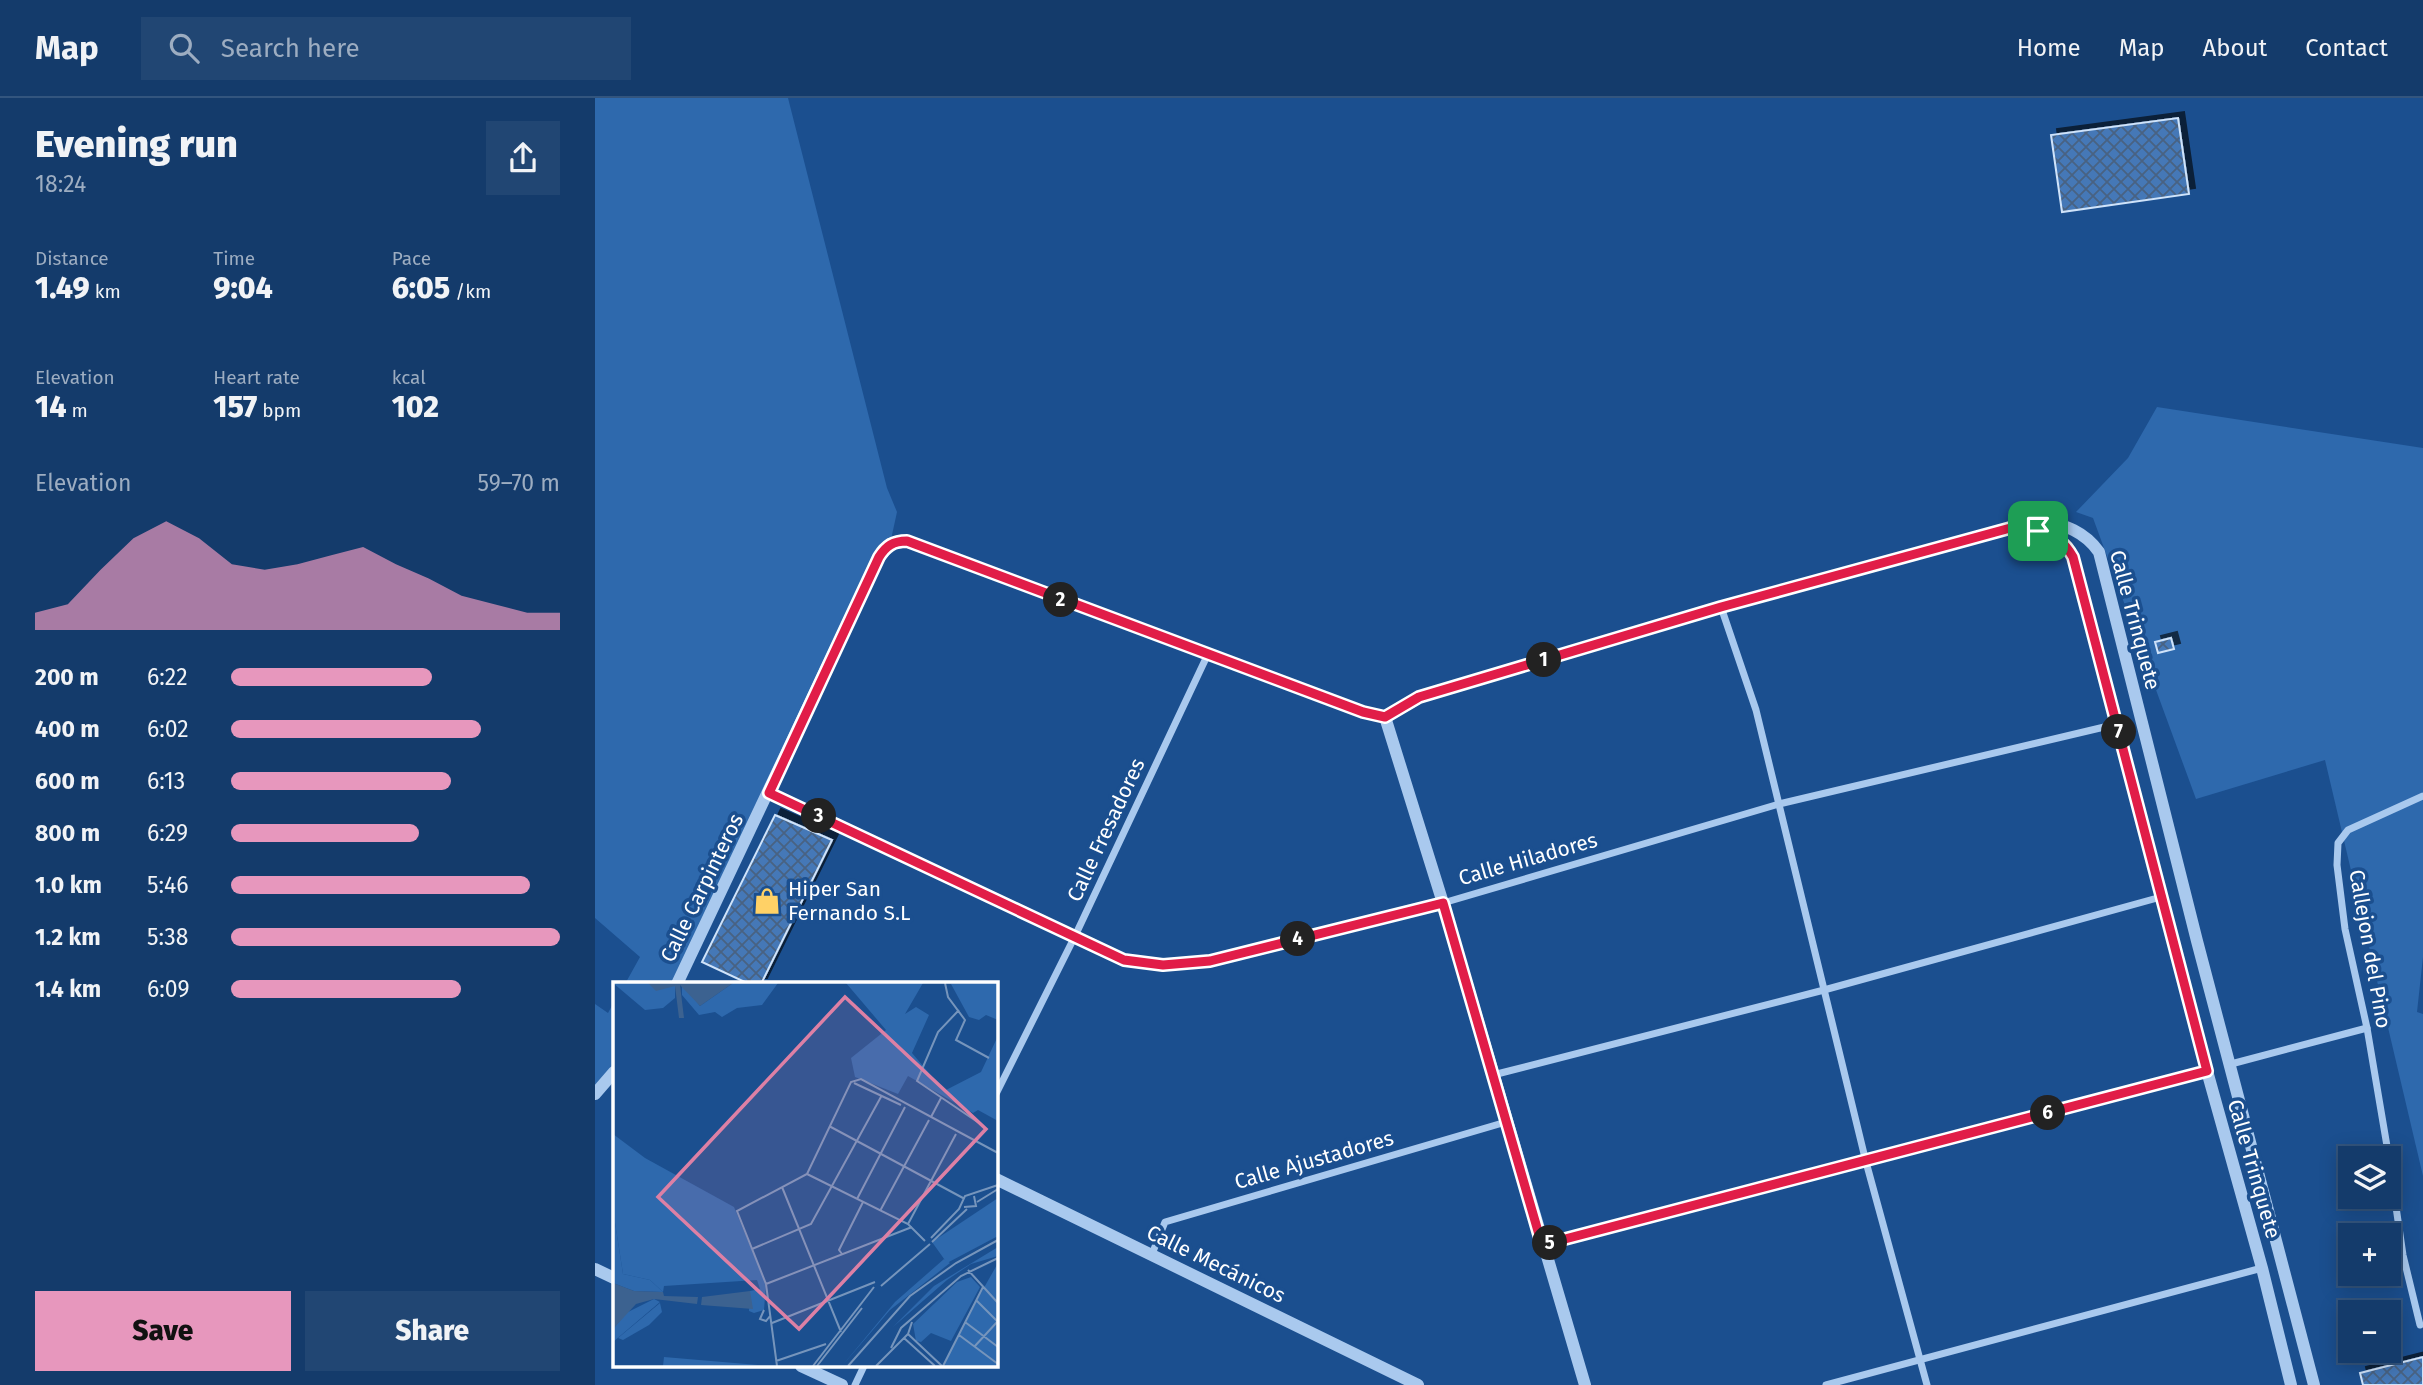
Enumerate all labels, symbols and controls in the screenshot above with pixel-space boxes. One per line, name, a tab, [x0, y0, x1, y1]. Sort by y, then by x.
search box	[141, 17, 631, 80]
text: Map	[35, 28, 99, 68]
icon: search	[165, 29, 203, 67]
text: Search here	[221, 33, 360, 64]
text: Home	[2017, 34, 2081, 62]
text: Map	[2119, 34, 2165, 62]
text: About	[2203, 34, 2267, 62]
text: Contact	[2305, 34, 2388, 62]
text: Evening run	[35, 121, 238, 167]
button: share	[486, 121, 560, 195]
text: 18:24	[35, 170, 86, 198]
text: Distance	[35, 247, 109, 270]
text: Time	[213, 247, 255, 270]
text: Pace	[392, 247, 431, 270]
text: 1.49	[35, 270, 90, 306]
text: 9:04	[213, 270, 273, 306]
text: 6:05	[392, 270, 450, 306]
text: km	[90, 280, 121, 303]
text: /km	[450, 280, 491, 303]
text: Elevation	[35, 366, 115, 389]
text: Heart rate	[213, 366, 300, 389]
text: kcal	[392, 366, 426, 389]
text: 14	[35, 389, 66, 425]
text: 157	[213, 389, 257, 425]
text: 102	[392, 389, 439, 425]
text: m	[66, 399, 88, 422]
text: bpm	[257, 399, 301, 422]
text: Elevation	[35, 469, 131, 497]
text: 59–70 m	[478, 469, 560, 497]
pin	[2008, 501, 2068, 561]
icon: arrive	[2019, 512, 2057, 550]
street label: Calle Trinquete	[2104, 547, 2166, 693]
pin: 2	[1043, 582, 1079, 618]
text: 2	[1056, 588, 1065, 611]
pin: 1	[1527, 642, 1562, 678]
text: 1	[1539, 648, 1548, 671]
text: 200 m	[35, 663, 99, 691]
text: 6:22	[147, 663, 188, 691]
pin: 7	[2101, 714, 2137, 750]
text: 400 m	[35, 715, 100, 743]
text: 6:02	[147, 715, 189, 743]
text: 7	[2114, 720, 2123, 743]
street label: Calle Fresadores	[1061, 754, 1151, 906]
text: 600 m	[35, 767, 100, 795]
text: 6:13	[147, 767, 185, 795]
pin: 3	[801, 798, 837, 834]
text: 3	[814, 804, 823, 827]
street label: Calle Carpinteros	[655, 809, 749, 967]
text: 800 m	[35, 819, 100, 847]
text: 6:29	[147, 819, 188, 847]
street label: Calle Hiladores	[1456, 827, 1601, 891]
street label: Callejon del Pino	[2343, 868, 2397, 1030]
text: 1.0 km	[35, 871, 102, 899]
text: 5:46	[147, 871, 188, 899]
place label: Hiper San Fernando S.L	[788, 876, 911, 926]
shop icon: Hiper San Fernando S.L	[752, 886, 782, 916]
pin: 4	[1281, 922, 1315, 956]
text: 1.2 km	[35, 923, 101, 951]
text: 5:38	[147, 923, 188, 951]
text: 4	[1292, 927, 1303, 950]
text: 1.4 km	[35, 975, 101, 1003]
text: 6:09	[147, 975, 189, 1003]
inset map	[613, 982, 997, 1368]
pin: 6	[2031, 1096, 2065, 1130]
street label: Calle Trinquete	[2222, 1096, 2286, 1242]
text: 6	[2042, 1101, 2053, 1124]
street label: Calle Ajustadores	[1231, 1125, 1397, 1195]
map controls	[2338, 1146, 2401, 1363]
button: layers	[2338, 1146, 2401, 1209]
street label: Calle Mecánicos	[1142, 1219, 1290, 1309]
button: +	[2338, 1223, 2401, 1286]
pin: 5	[1532, 1226, 1567, 1260]
text: 5	[1544, 1231, 1555, 1254]
button: Save	[35, 1291, 291, 1371]
button: Share	[305, 1291, 560, 1371]
button: −	[2338, 1300, 2401, 1363]

